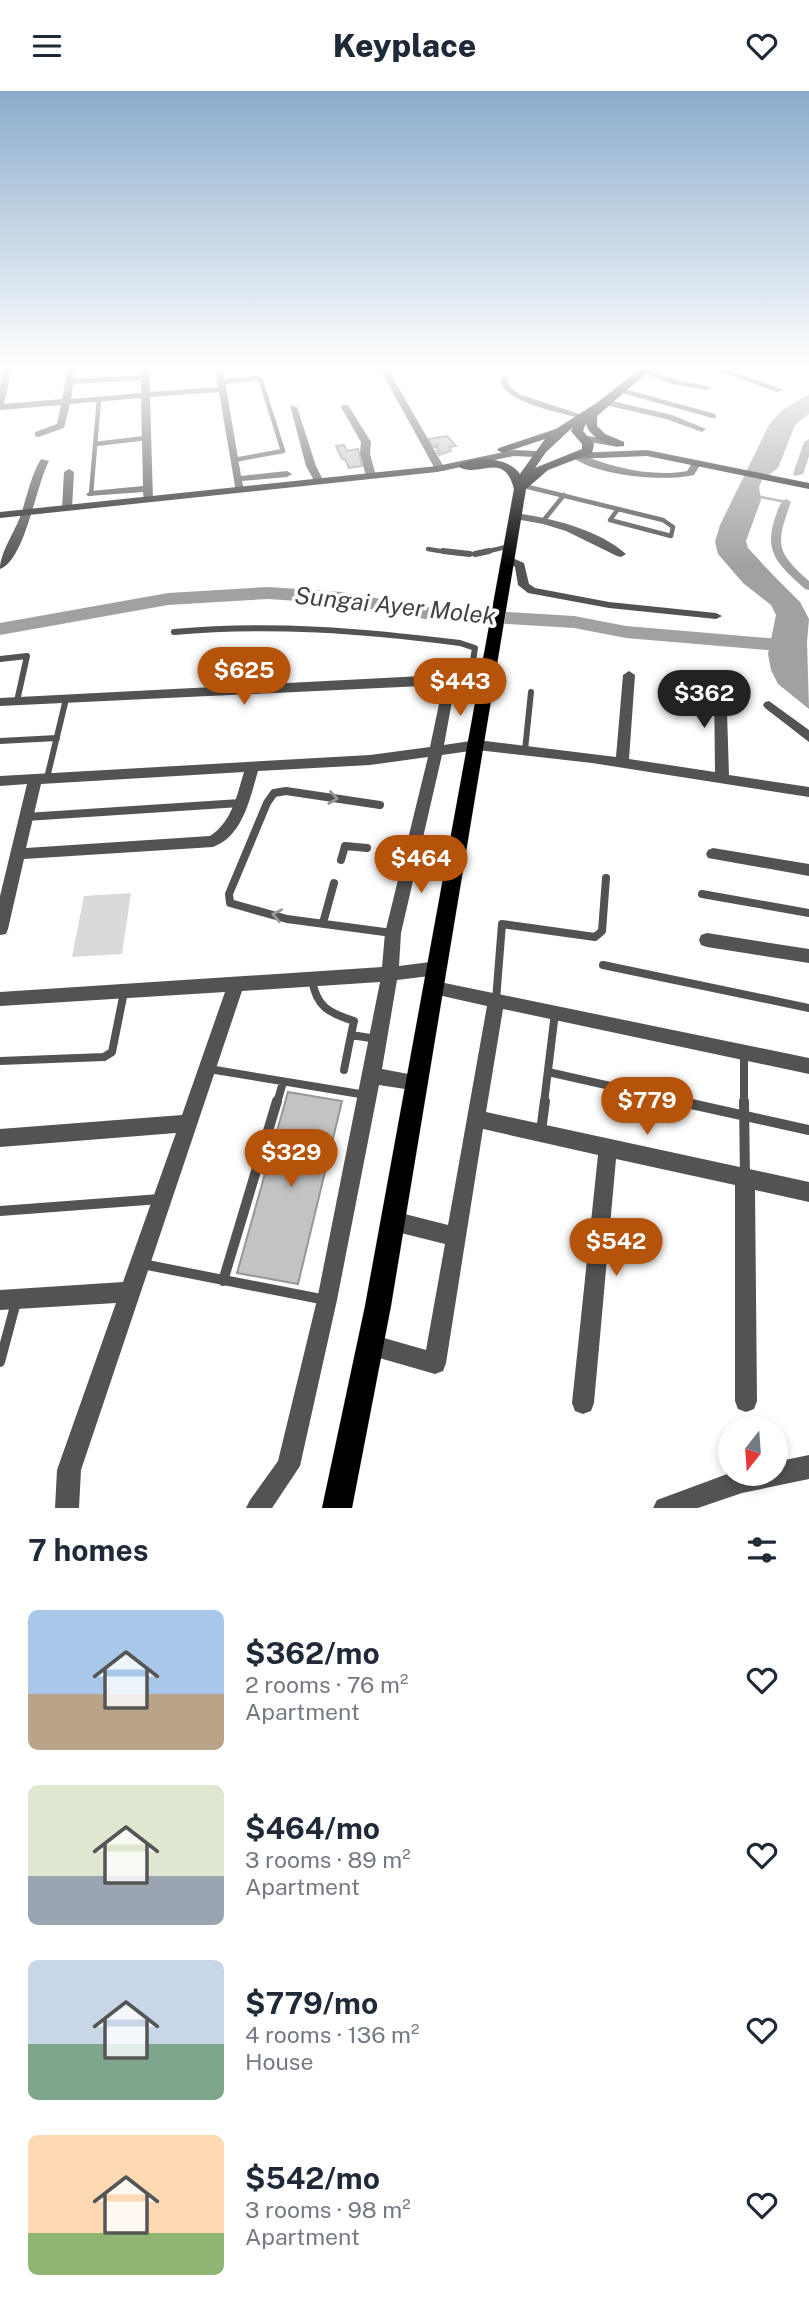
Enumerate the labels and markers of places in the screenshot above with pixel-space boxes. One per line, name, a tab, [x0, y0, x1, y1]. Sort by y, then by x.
pin: $625	[203, 647, 285, 707]
pin: $443	[419, 659, 501, 718]
pin: $362	[663, 671, 745, 730]
pin: $464	[380, 835, 462, 895]
pin: $779	[606, 1077, 688, 1137]
pin: $329	[250, 1129, 332, 1189]
pin: $542	[575, 1219, 657, 1278]

